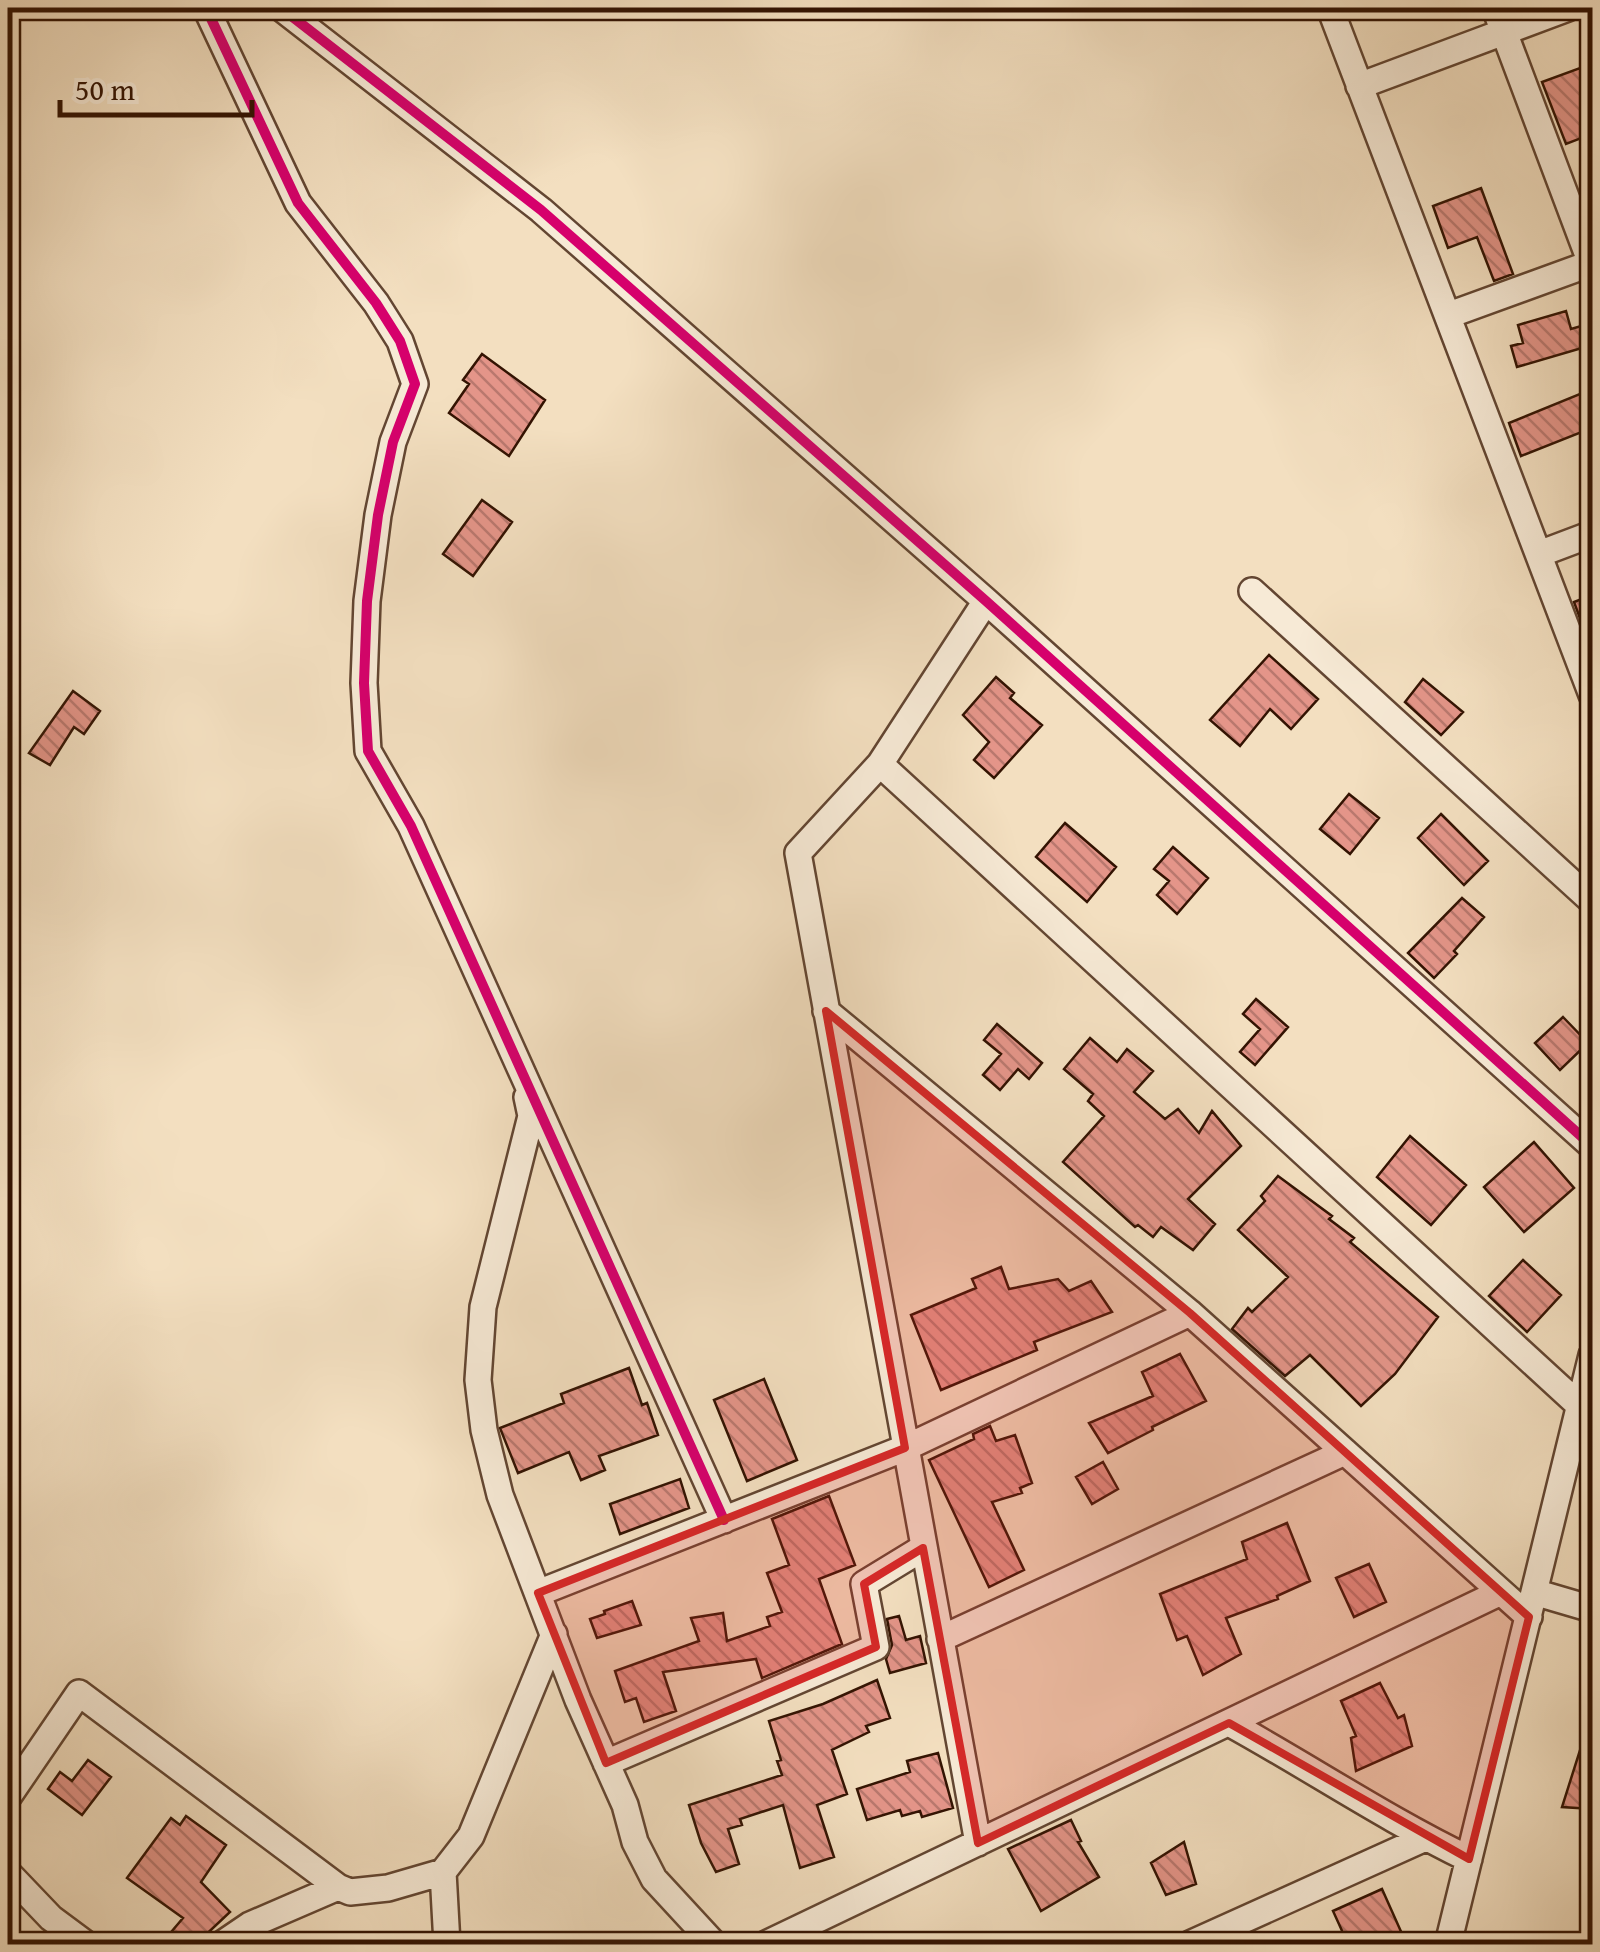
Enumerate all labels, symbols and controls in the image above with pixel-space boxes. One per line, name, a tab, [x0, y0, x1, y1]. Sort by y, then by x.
scale bar	[60, 55, 252, 117]
text: 50 m	[75, 67, 135, 111]

